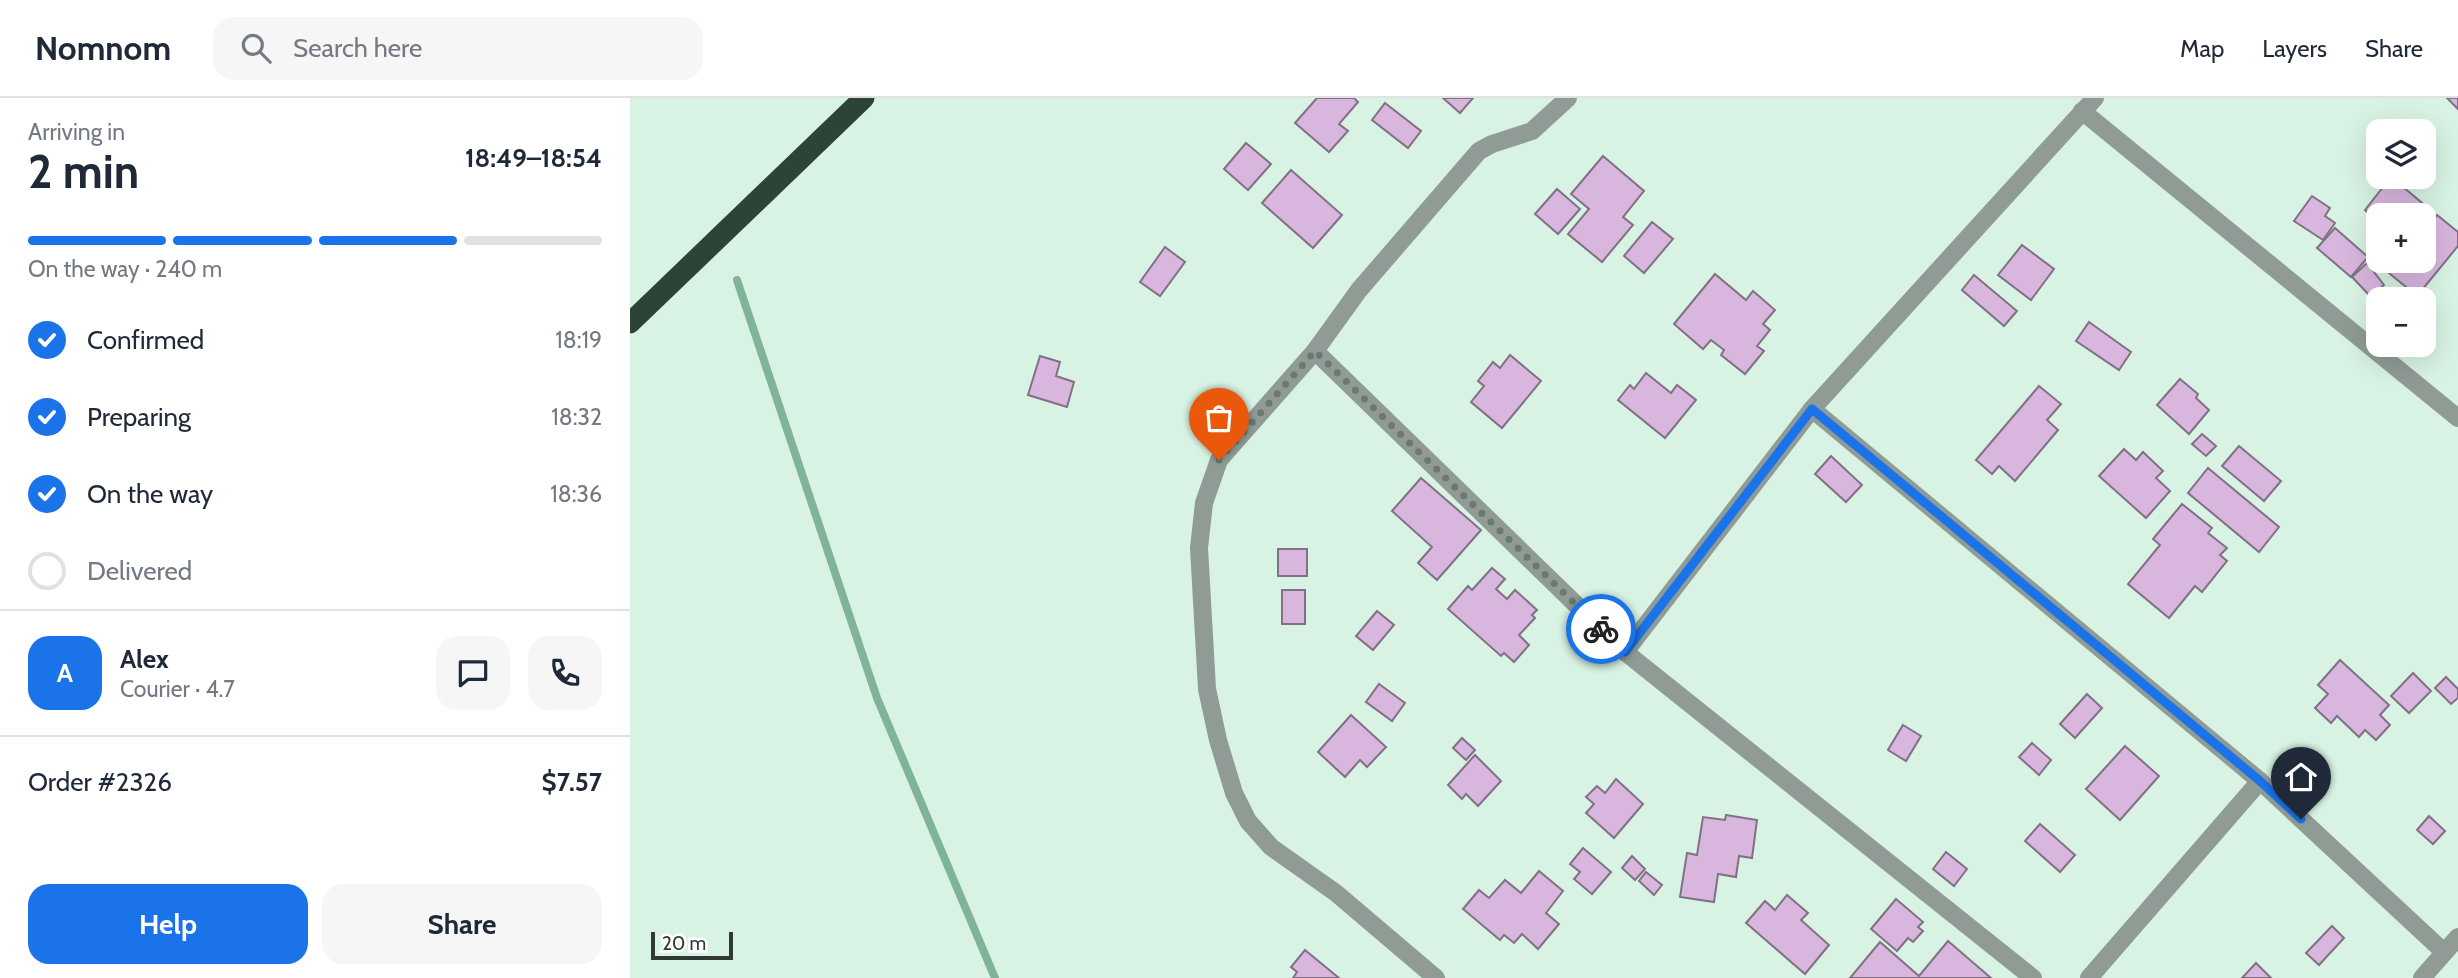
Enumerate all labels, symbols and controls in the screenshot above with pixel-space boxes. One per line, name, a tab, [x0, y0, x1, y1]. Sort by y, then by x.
search box	[213, 17, 703, 80]
text: Nomnom	[35, 28, 171, 68]
icon: search	[237, 29, 275, 67]
text: Search here	[293, 32, 422, 64]
text: Map	[2180, 34, 2224, 63]
text: Layers	[2262, 34, 2327, 63]
text: Share	[2365, 34, 2423, 63]
text: Arriving in	[28, 118, 125, 146]
map controls	[2366, 119, 2436, 357]
button: layers	[2366, 119, 2436, 189]
text: 18:49–18:54	[465, 142, 602, 174]
text: 2 min	[28, 144, 139, 200]
button: +	[2366, 203, 2436, 273]
text: On the way · 240 m	[28, 255, 222, 283]
button: −	[2366, 287, 2436, 357]
icon: check	[28, 321, 66, 359]
text: Confirmed	[87, 324, 204, 356]
text: 18:19	[555, 326, 602, 354]
pin	[1189, 388, 1249, 460]
icon: check	[28, 398, 66, 436]
icon: bag	[1200, 399, 1238, 437]
text: Preparing	[87, 401, 191, 433]
text: 18:32	[551, 403, 602, 431]
icon: check	[28, 475, 66, 513]
text: On the way	[87, 478, 213, 510]
text: 18:36	[550, 480, 602, 508]
text: Delivered	[87, 555, 192, 587]
courier	[1566, 594, 1636, 664]
icon: bike	[1582, 610, 1620, 648]
button: chat	[436, 636, 510, 710]
button: phone	[528, 636, 602, 710]
text: Alex	[120, 643, 169, 675]
text: A	[57, 657, 73, 689]
text: Courier · 4.7	[120, 675, 235, 703]
pin	[2271, 747, 2331, 819]
icon: home	[2282, 758, 2320, 796]
text: Order #2326	[28, 766, 172, 798]
text: $7.57	[542, 766, 602, 798]
button: Help	[28, 884, 308, 964]
button: Share	[322, 884, 602, 964]
scale bar	[651, 929, 733, 961]
text: 20 m	[662, 932, 706, 955]

